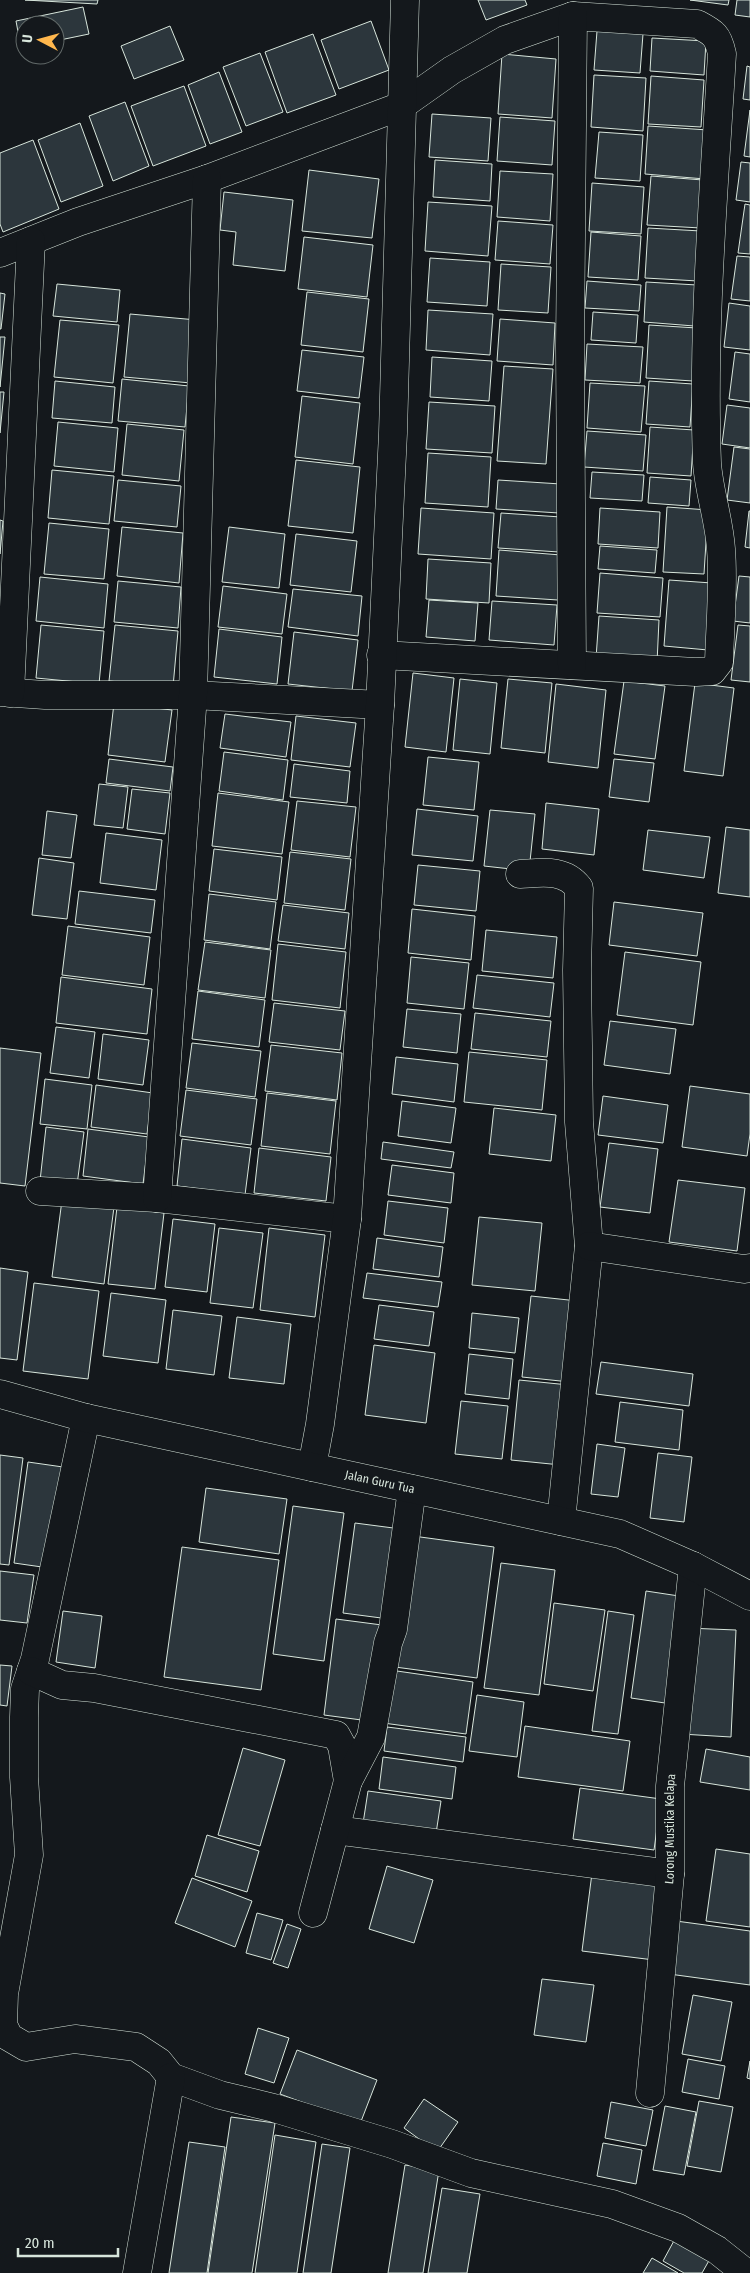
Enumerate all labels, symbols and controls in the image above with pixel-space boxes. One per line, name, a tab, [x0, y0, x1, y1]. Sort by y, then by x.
north arrow	[15, 15, 65, 65]
text: U	[19, 34, 36, 44]
street label: Jalan Guru Tua	[344, 1467, 416, 1496]
street label: Lorong Mustika Kelapa	[662, 1773, 678, 1885]
scale bar	[18, 2226, 118, 2258]
text: 20 m	[25, 2234, 55, 2252]

